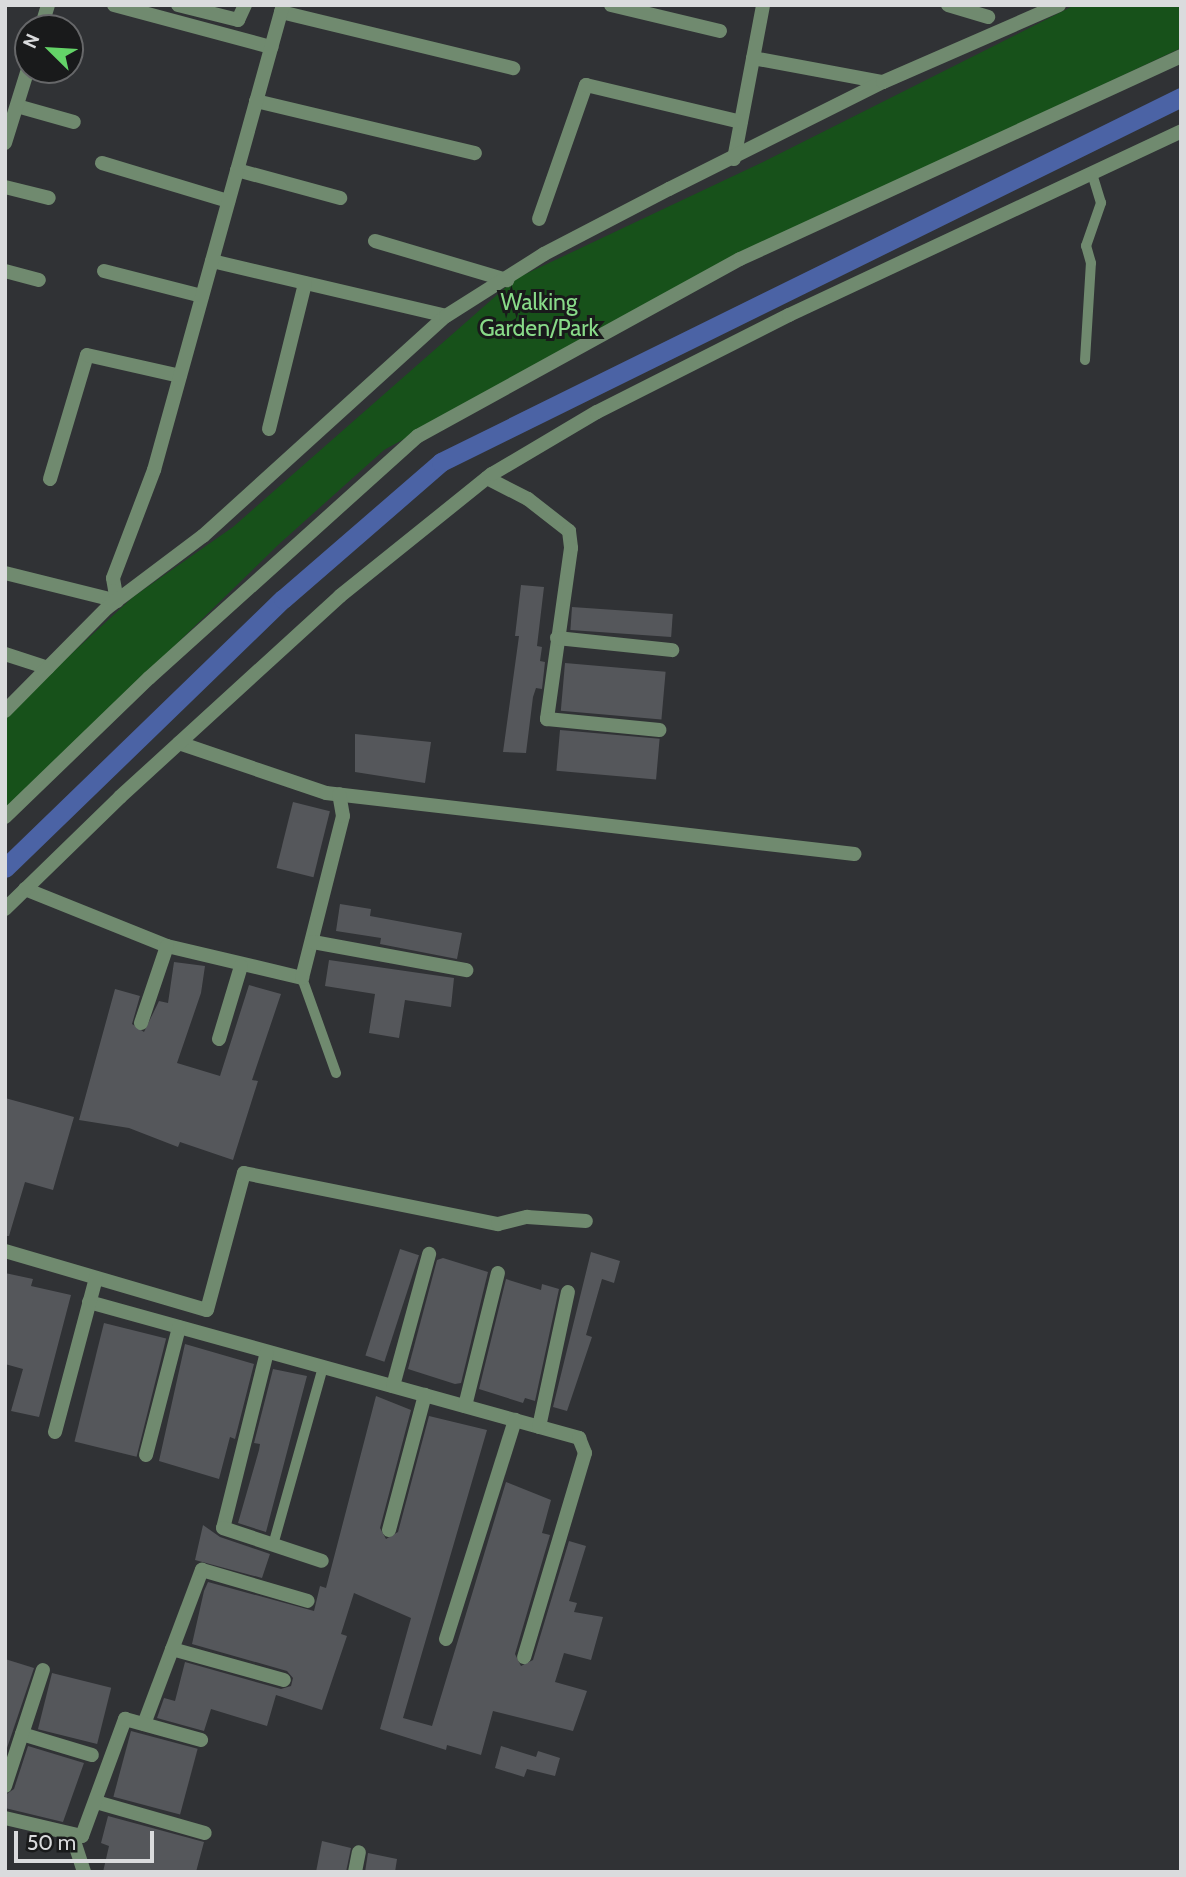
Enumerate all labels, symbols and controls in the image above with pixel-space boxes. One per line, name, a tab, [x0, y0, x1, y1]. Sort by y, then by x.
north arrow	[14, 14, 84, 84]
text: N	[18, 30, 44, 52]
park label: Walking Garden/Park	[479, 288, 599, 342]
scale bar	[18, 1818, 158, 1862]
text: 50 m	[27, 1830, 76, 1855]

